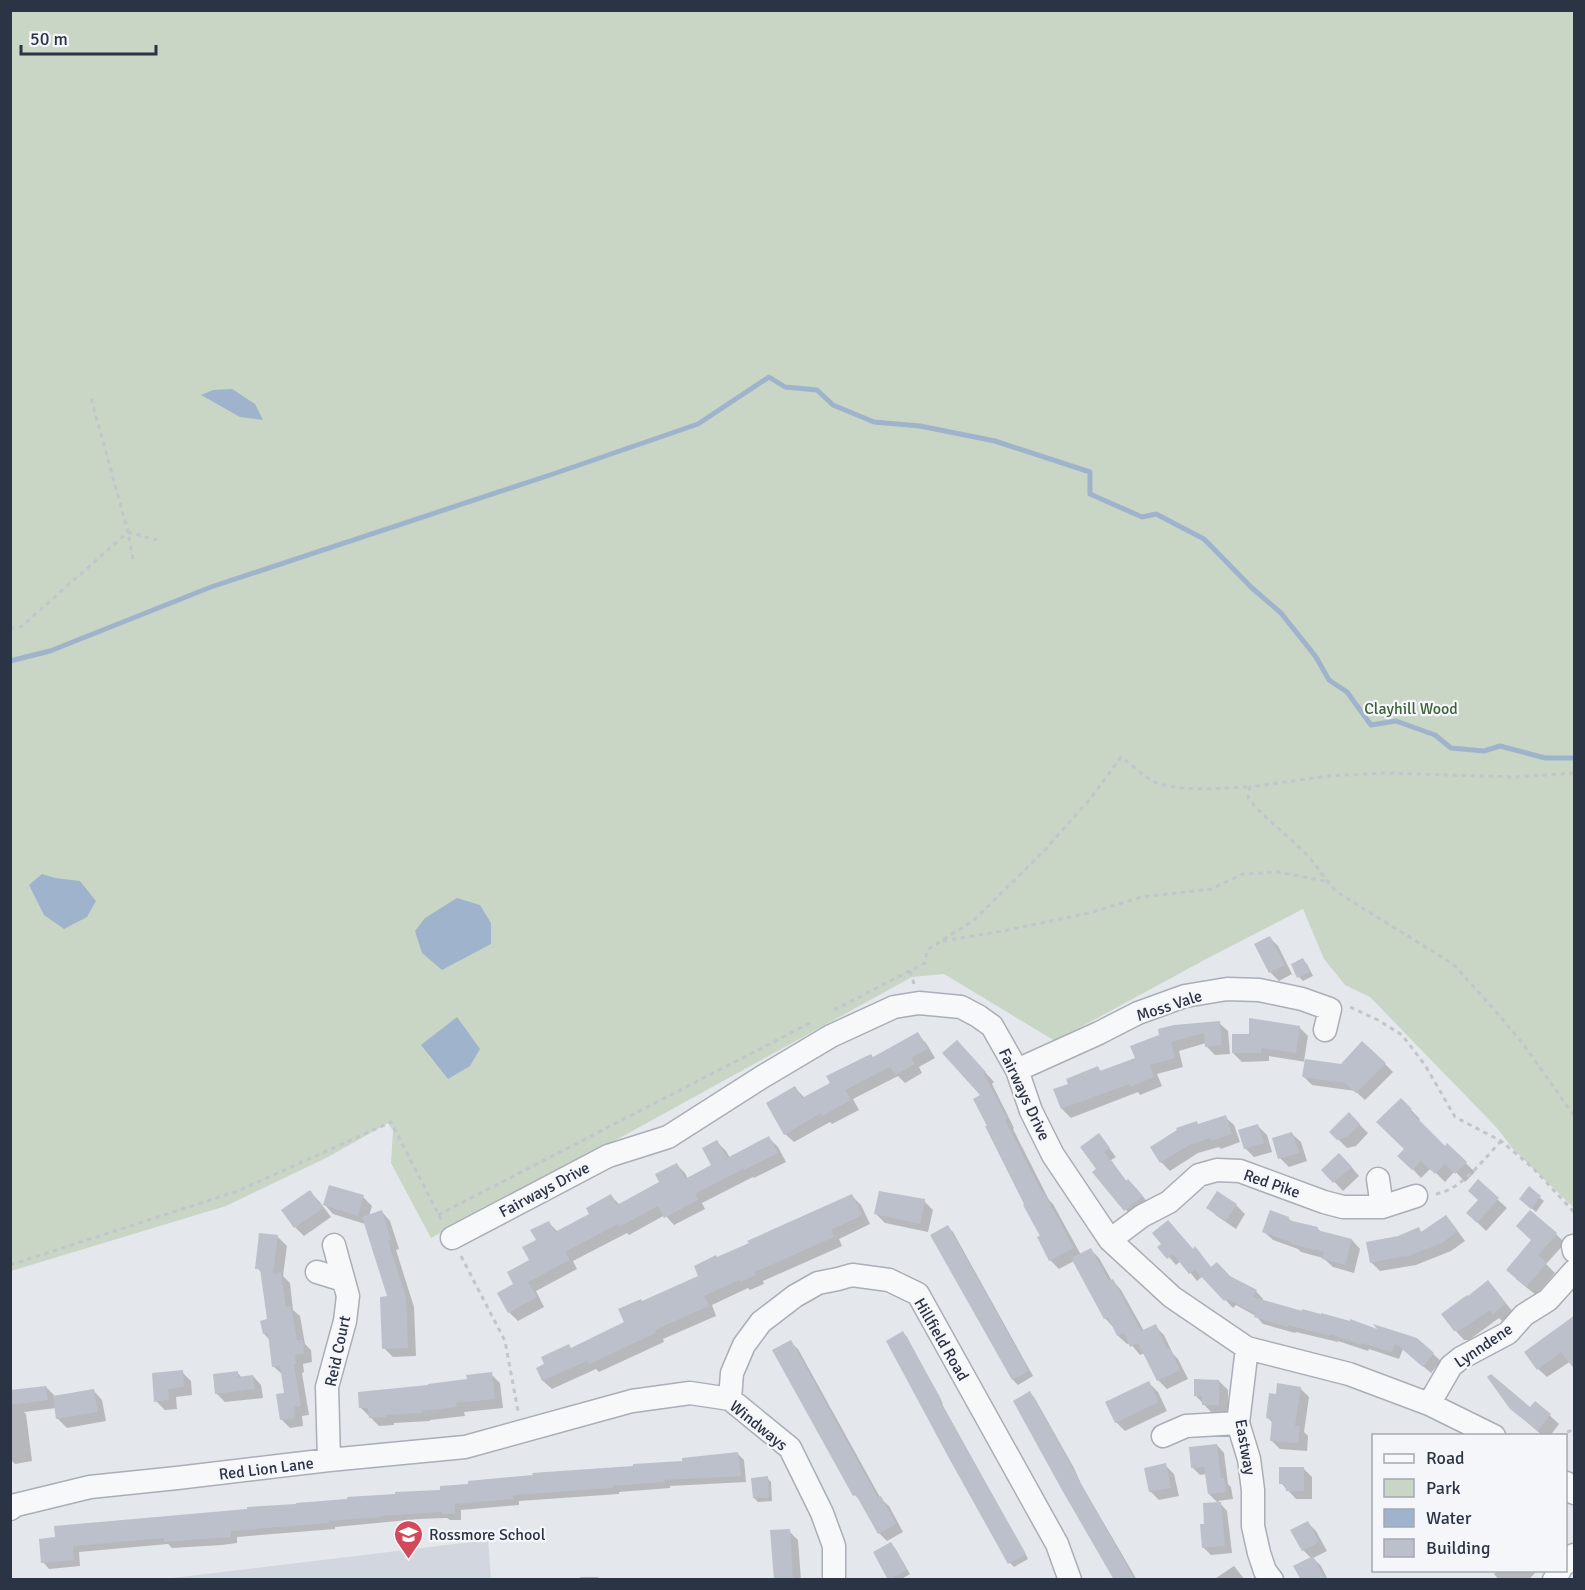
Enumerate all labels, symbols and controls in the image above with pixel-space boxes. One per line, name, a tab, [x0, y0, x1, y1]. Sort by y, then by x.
scale bar	[21, 18, 156, 56]
text: 50 m	[30, 28, 68, 50]
park label: Clayhill Wood	[1364, 699, 1458, 719]
street label: Moss Vale	[1134, 986, 1205, 1026]
street label: Fairways Drive	[994, 1045, 1054, 1144]
street label: Fairways Drive	[496, 1158, 593, 1222]
street label: Red Pike	[1241, 1165, 1303, 1203]
street label: Hillfield Road	[909, 1294, 973, 1385]
street label: Reid Court	[321, 1313, 355, 1389]
street label: Lynndene	[1451, 1319, 1516, 1373]
street label: Windways	[725, 1396, 791, 1455]
street label: Eastway	[1230, 1418, 1260, 1477]
legend	[1372, 1434, 1567, 1572]
text: Road	[1426, 1447, 1465, 1469]
street label: Red Lion Lane	[218, 1453, 315, 1485]
text: Park	[1426, 1477, 1461, 1499]
text: Water	[1426, 1507, 1472, 1529]
school or university icon: Rossmore School	[392, 1518, 424, 1560]
place label: Rossmore School	[429, 1525, 546, 1545]
text: Building	[1426, 1537, 1490, 1559]

